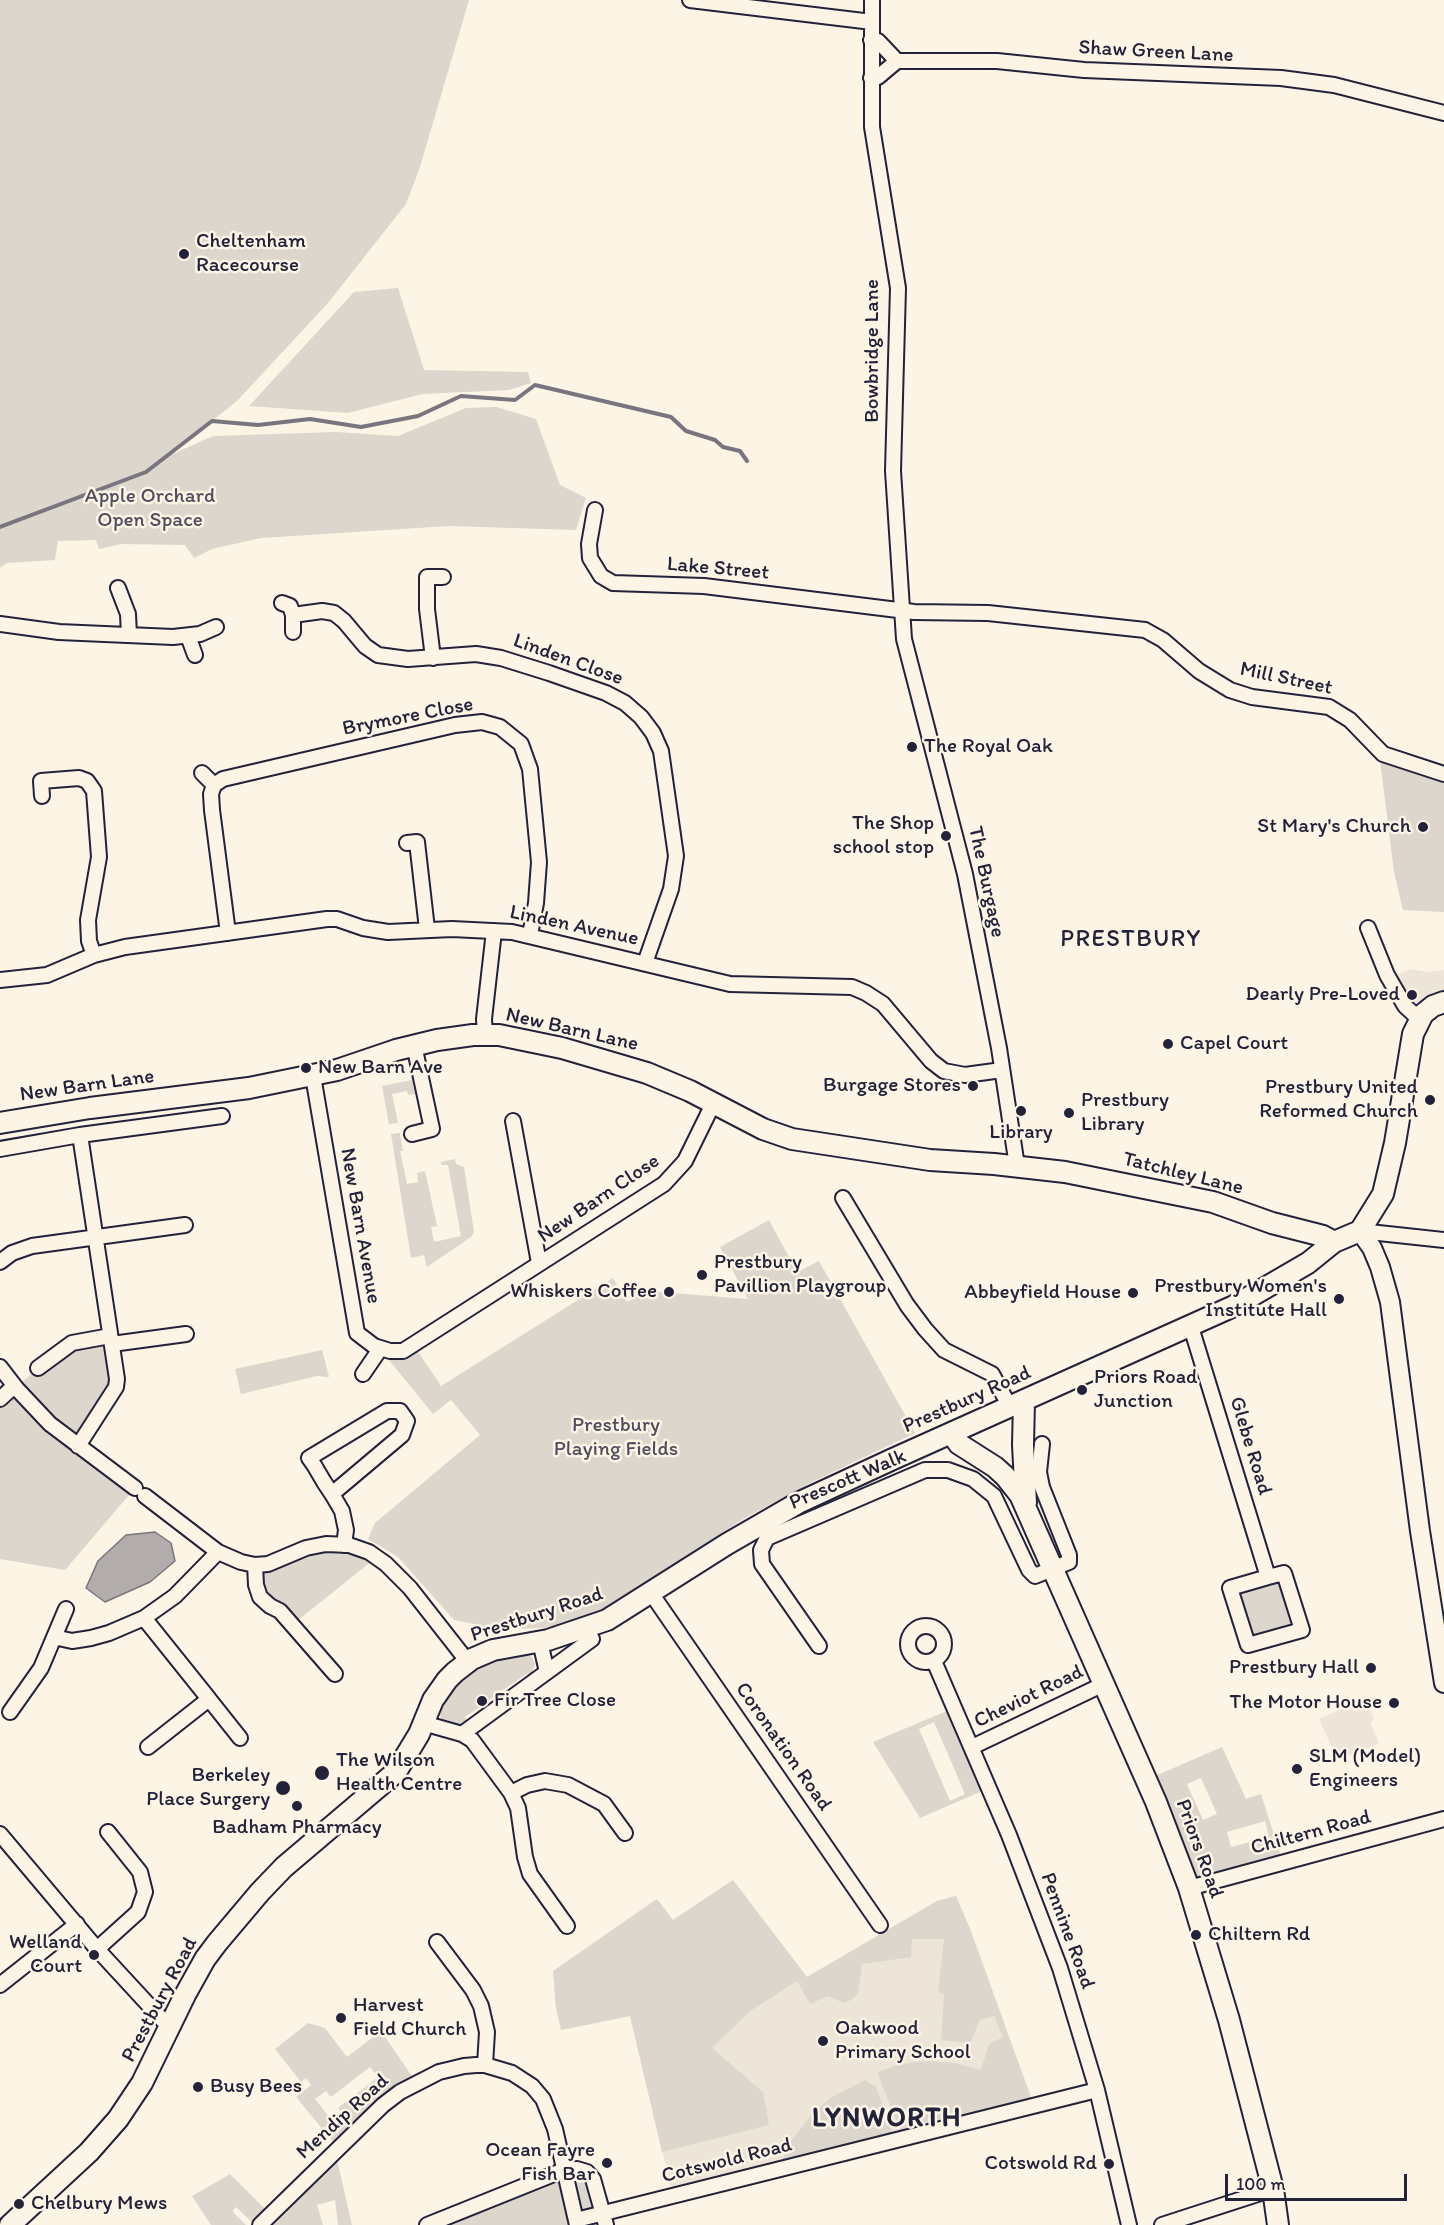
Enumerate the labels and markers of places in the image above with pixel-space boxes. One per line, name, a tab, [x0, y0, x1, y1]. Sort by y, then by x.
place label: Cheltenham Racecourse	[196, 229, 306, 279]
marker: Cheltenham Racecourse	[177, 247, 191, 261]
place label: The Royal Oak	[924, 734, 1053, 760]
marker: The Royal Oak	[905, 740, 919, 754]
place label: The Shop school stop	[833, 811, 934, 861]
place label: St Mary's Church	[1257, 814, 1411, 840]
marker: St Mary's Church	[1416, 820, 1430, 834]
marker: The Shop school stop	[939, 829, 953, 843]
place label: Dearly Pre-Loved	[1246, 982, 1400, 1008]
marker: Dearly Pre-Loved	[1405, 988, 1419, 1002]
place label: Capel Court	[1180, 1031, 1288, 1057]
marker: Capel Court	[1161, 1037, 1175, 1051]
place label: New Barn Ave	[318, 1055, 443, 1081]
marker: New Barn Ave	[299, 1061, 313, 1075]
place label: Burgage Stores	[823, 1073, 961, 1099]
place label: Prestbury United Reformed Church	[1259, 1075, 1418, 1125]
marker: Burgage Stores	[966, 1079, 980, 1093]
place label: Prestbury Library	[1081, 1088, 1169, 1138]
marker: Prestbury United Reformed Church	[1423, 1093, 1437, 1107]
marker: Library	[1014, 1104, 1028, 1118]
marker: Prestbury Library	[1062, 1106, 1076, 1120]
place label: Library	[989, 1120, 1053, 1146]
place label: Prestbury Pavillion Playgroup	[714, 1250, 886, 1300]
marker: Prestbury Pavillion Playgroup	[695, 1268, 709, 1282]
place label: Prestbury Women's Institute Hall	[1154, 1274, 1327, 1324]
place label: Whiskers Coffee	[510, 1279, 657, 1305]
place label: Abbeyfield House	[964, 1280, 1121, 1306]
marker: Whiskers Coffee	[662, 1285, 676, 1299]
marker: Abbeyfield House	[1126, 1286, 1140, 1300]
marker: Prestbury Women's Institute Hall	[1332, 1292, 1346, 1306]
place label: Priors Road Junction	[1094, 1365, 1198, 1415]
marker: Priors Road Junction	[1075, 1383, 1089, 1397]
place label: Prestbury Hall	[1229, 1655, 1359, 1681]
marker: Prestbury Hall	[1364, 1661, 1378, 1675]
place label: Fir Tree Close	[494, 1688, 616, 1714]
place label: The Motor House	[1230, 1690, 1382, 1716]
marker: Fir Tree Close	[475, 1694, 489, 1708]
marker: The Motor House	[1387, 1696, 1401, 1710]
place label: SLM (Model) Engineers	[1309, 1744, 1421, 1794]
place label: The Wilson Health Centre	[336, 1748, 462, 1798]
marker: SLM (Model) Engineers	[1290, 1762, 1304, 1776]
place label: Berkeley Place Surgery	[146, 1763, 270, 1813]
marker: The Wilson Health Centre	[313, 1764, 331, 1782]
marker: Berkeley Place Surgery	[274, 1779, 292, 1797]
marker: Badham Pharmacy	[290, 1799, 304, 1813]
place label: Badham Pharmacy	[212, 1815, 382, 1841]
place label: Chiltern Rd	[1208, 1922, 1310, 1948]
marker: Chiltern Rd	[1189, 1928, 1203, 1942]
place label: Welland Court	[9, 1930, 82, 1980]
marker: Welland Court	[87, 1948, 101, 1962]
place label: Harvest Field Church	[353, 1993, 467, 2043]
marker: Harvest Field Church	[334, 2011, 348, 2025]
place label: Oakwood Primary School	[835, 2016, 971, 2066]
marker: Oakwood Primary School	[816, 2034, 830, 2048]
place label: Busy Bees	[210, 2074, 302, 2100]
marker: Busy Bees	[191, 2080, 205, 2094]
place label: Ocean Fayre Fish Bar	[485, 2138, 595, 2188]
place label: Cotswold Rd	[985, 2151, 1097, 2177]
marker: Ocean Fayre Fish Bar	[600, 2156, 614, 2170]
marker: Cotswold Rd	[1102, 2157, 1116, 2171]
place label: Chelbury Mews	[31, 2191, 167, 2217]
marker: Chelbury Mews	[12, 2197, 26, 2211]

